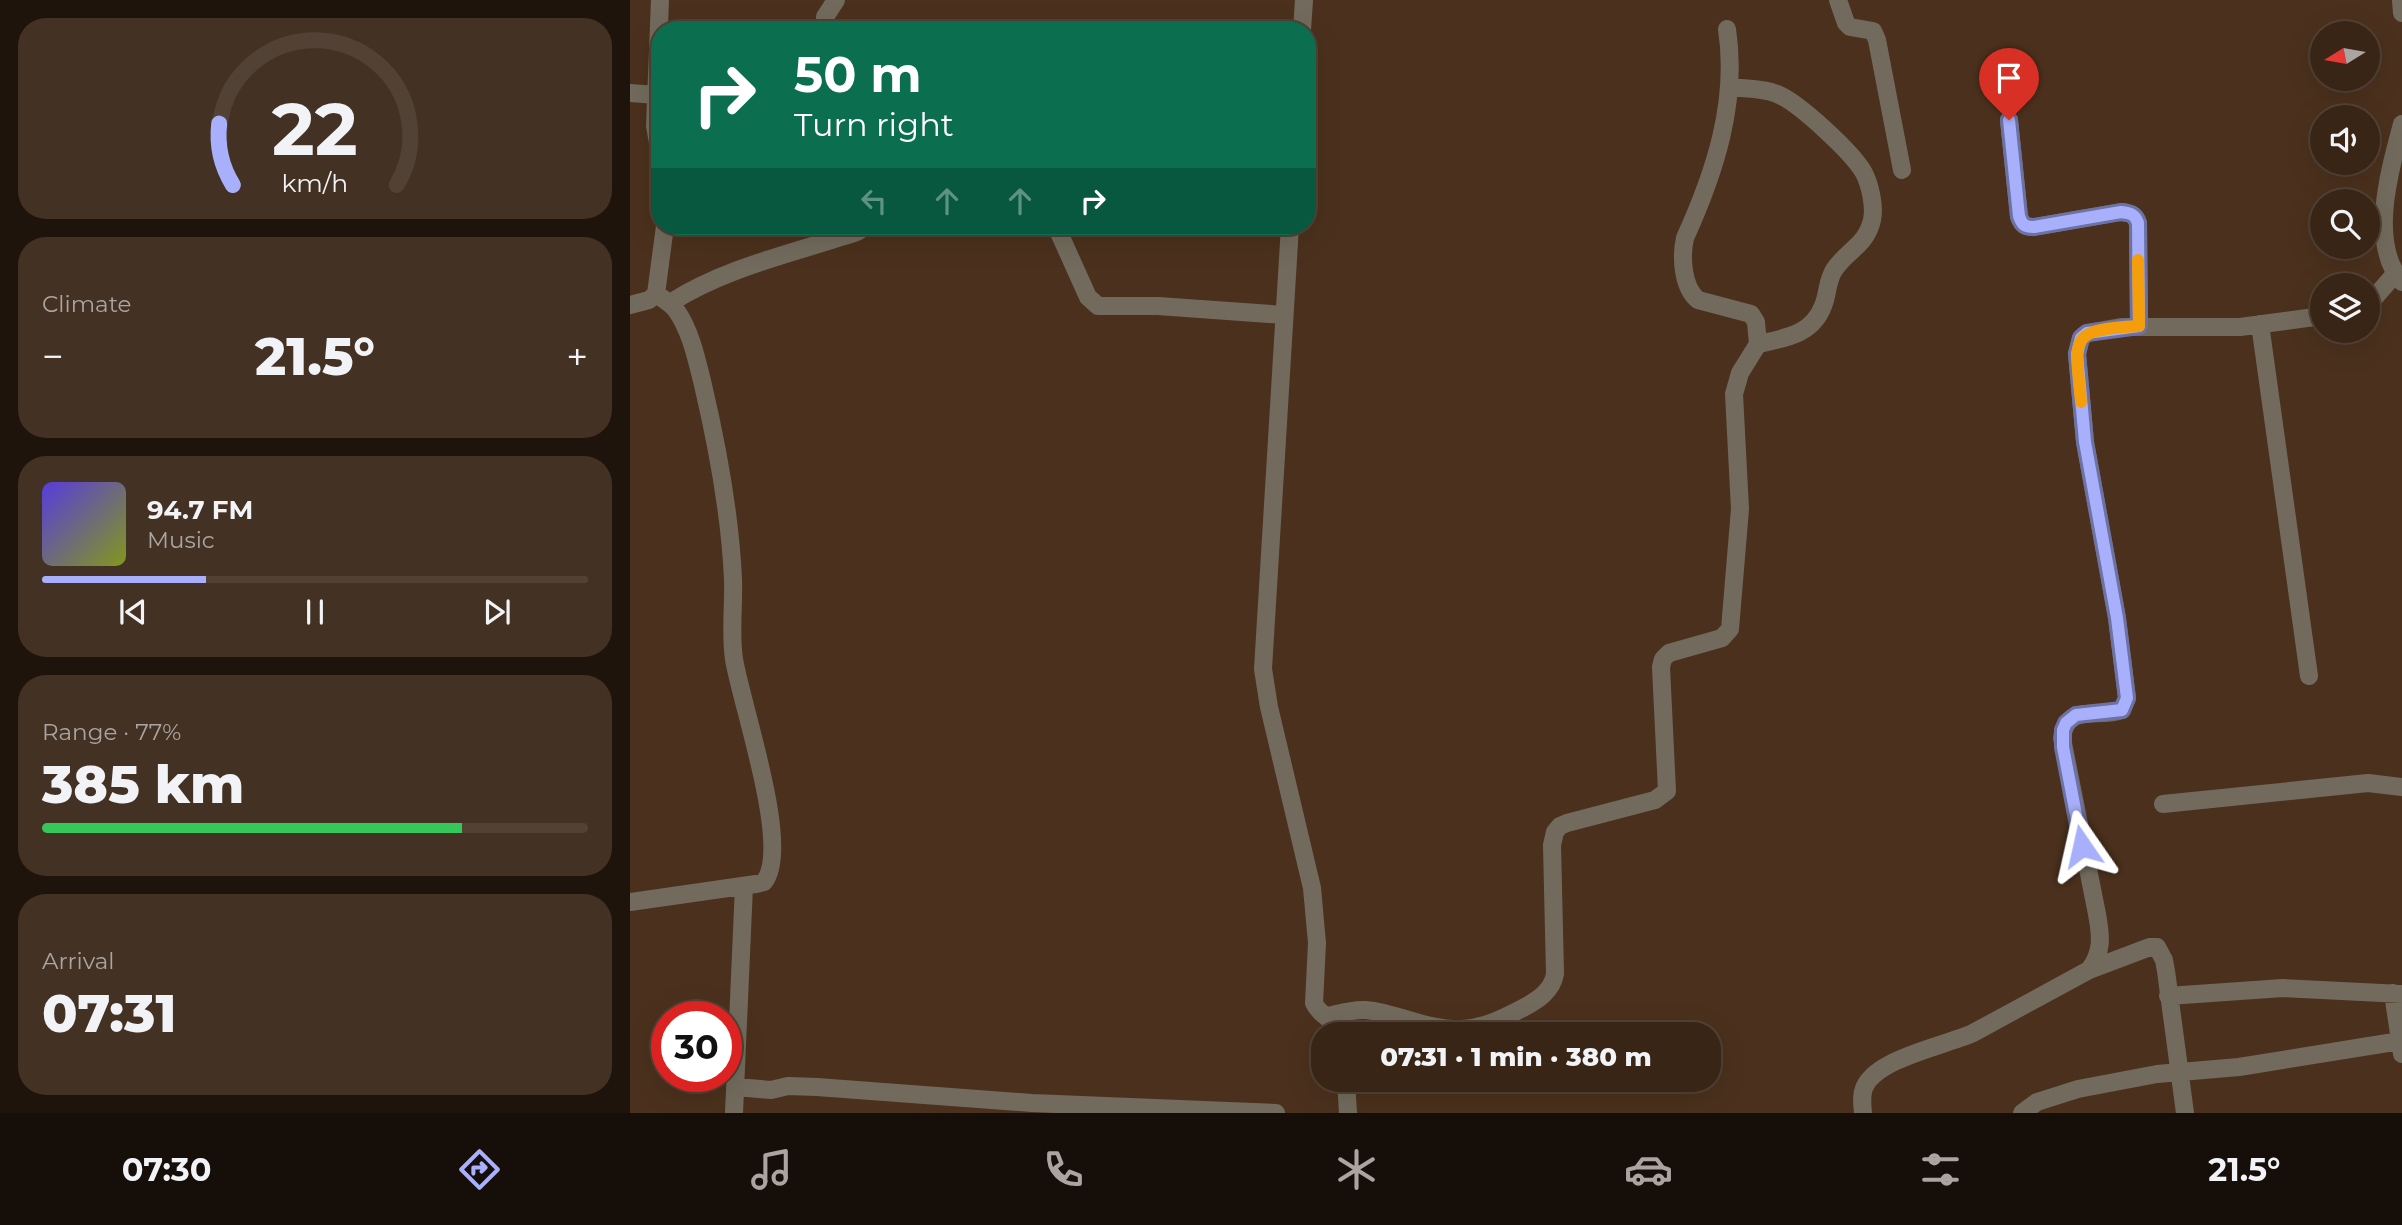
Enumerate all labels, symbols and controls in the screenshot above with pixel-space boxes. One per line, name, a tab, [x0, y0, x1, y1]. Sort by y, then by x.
north arrow	[2310, 21, 2380, 91]
map controls	[2310, 21, 2380, 343]
text: 50 m	[794, 45, 922, 104]
pin	[1979, 48, 2039, 120]
icon: right	[679, 49, 770, 140]
icon: arrive	[1990, 59, 2028, 97]
text: 22	[272, 85, 358, 173]
text: Turn right	[794, 105, 954, 144]
button: sound	[2310, 105, 2380, 175]
text: km/h	[282, 167, 348, 197]
icon: left	[855, 182, 893, 220]
icon: ahead	[928, 182, 966, 220]
icon: ahead	[1001, 182, 1039, 220]
icon: right	[1074, 182, 1112, 220]
button: search	[2310, 189, 2380, 259]
button: layers	[2310, 273, 2380, 343]
text: Climate	[42, 290, 131, 318]
text: 21.5°	[255, 325, 375, 388]
text: −	[42, 333, 64, 380]
text: +	[566, 333, 588, 380]
text: 94.7 FM	[147, 494, 253, 526]
text: Music	[147, 526, 215, 554]
icon: previous	[114, 593, 152, 631]
icon: pause	[296, 593, 334, 631]
icon: next	[478, 593, 516, 631]
text: Range · 77%	[42, 718, 181, 746]
text: 385 km	[42, 753, 244, 816]
position arrow	[2045, 809, 2119, 883]
text: Arrival	[42, 947, 115, 975]
text: 07:31	[42, 982, 176, 1045]
speed limit sign: 30	[651, 1001, 742, 1092]
text: 07:31 · 1 min · 380 m	[1380, 1041, 1652, 1073]
icon: directions	[455, 1145, 504, 1194]
icon: music	[747, 1145, 796, 1194]
icon: phone	[1039, 1145, 1088, 1194]
icon: climate	[1332, 1145, 1381, 1194]
icon: car	[1624, 1145, 1673, 1194]
icon: filters	[1916, 1145, 1965, 1194]
text: 07:30	[122, 1150, 212, 1189]
text: 21.5°	[2208, 1150, 2280, 1189]

